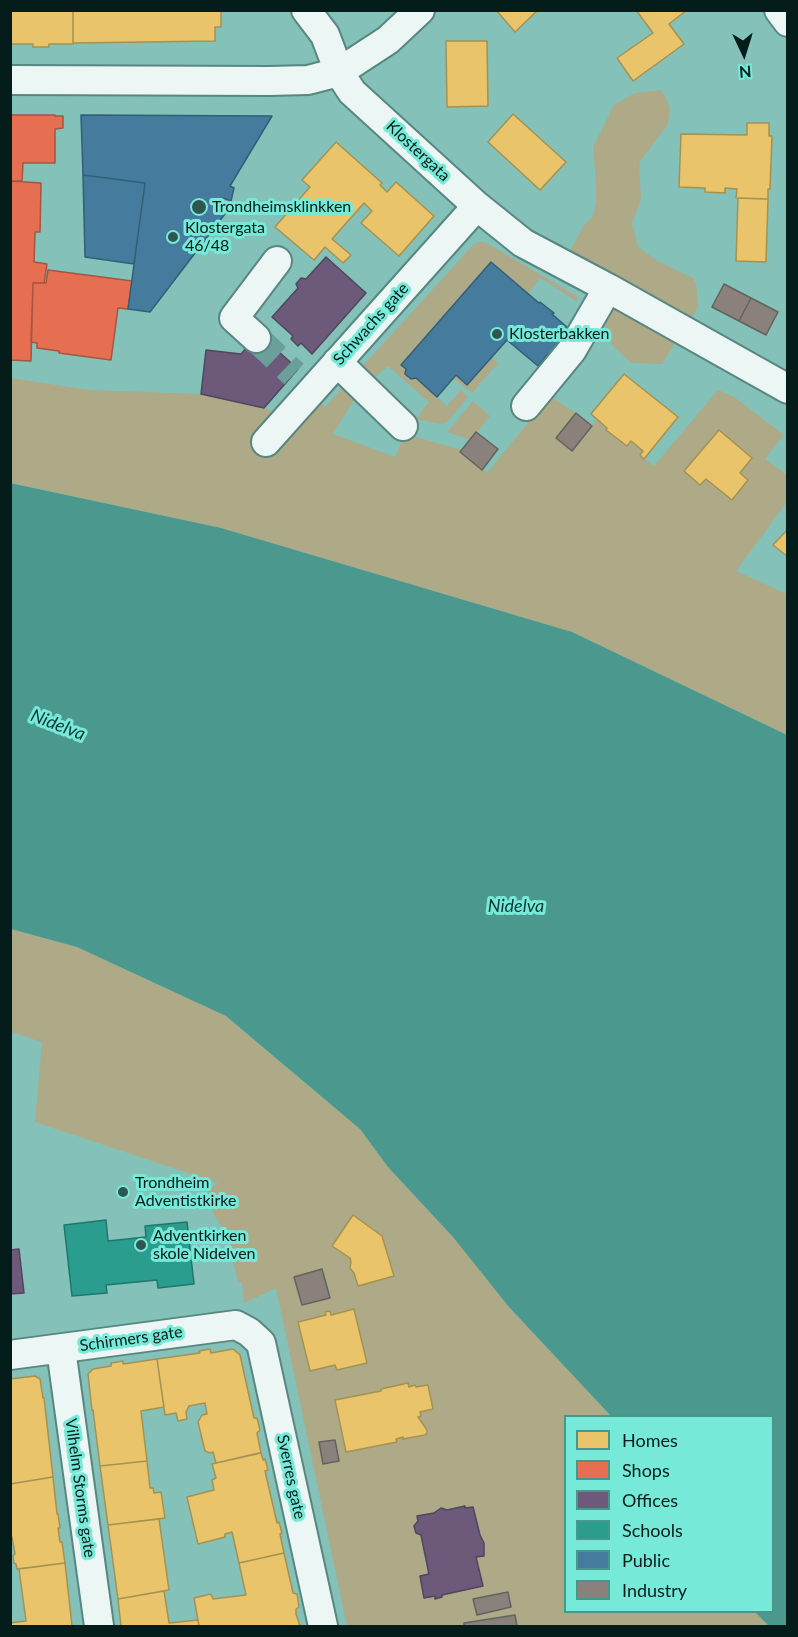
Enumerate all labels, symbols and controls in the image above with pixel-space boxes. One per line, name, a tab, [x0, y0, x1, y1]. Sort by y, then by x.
north arrow	[714, 24, 774, 84]
text: N	[738, 63, 752, 82]
street label: Klostergata	[382, 117, 454, 185]
place label: Trondheimsklinkken	[212, 197, 351, 217]
marker: Trondheimsklinkken	[190, 198, 208, 216]
place label: Klostergata 46/48	[185, 218, 265, 256]
marker: Klostergata 46/48	[166, 230, 180, 244]
street label: Schwachs gate	[329, 279, 413, 369]
place label: Klosterbakken	[509, 324, 609, 344]
marker: Klosterbakken	[490, 327, 504, 341]
water label: Nidelva	[28, 705, 88, 745]
water label: Nidelva	[488, 895, 544, 917]
place label: Trondheim Adventistkirke	[135, 1173, 236, 1211]
marker: Trondheim Adventistkirke	[116, 1185, 130, 1199]
place label: Adventkirken skole Nidelven	[153, 1226, 256, 1264]
marker: Adventkirken skole Nidelven	[134, 1238, 148, 1252]
street label: Schirmers gate	[78, 1322, 184, 1356]
legend	[564, 1415, 774, 1613]
street label: Vilhelm Storms gate	[61, 1417, 99, 1559]
text: Homes	[622, 1429, 678, 1451]
street label: Sverres gate	[273, 1433, 309, 1521]
text: Shops	[622, 1459, 670, 1481]
text: Offices	[622, 1489, 678, 1511]
text: Schools	[622, 1519, 683, 1541]
text: Public	[622, 1549, 670, 1571]
text: Industry	[622, 1579, 687, 1601]

